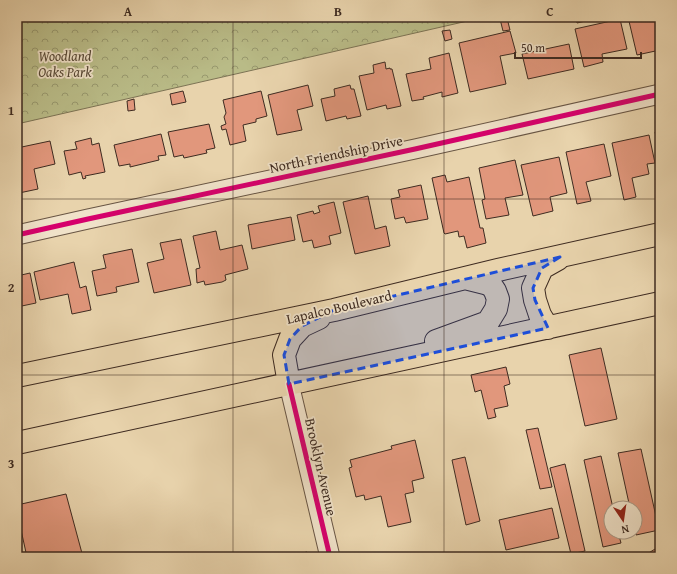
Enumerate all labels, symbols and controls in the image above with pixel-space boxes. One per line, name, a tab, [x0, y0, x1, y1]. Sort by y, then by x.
text: A	[124, 2, 133, 21]
text: B	[334, 2, 342, 21]
text: C	[546, 2, 554, 21]
scale bar	[515, 34, 641, 60]
text: 50 m	[521, 39, 545, 56]
park label: Woodland Oaks Park	[38, 46, 92, 82]
text: 1	[8, 101, 14, 120]
street label: North Friendship Drive	[268, 130, 405, 178]
text: 2	[8, 278, 15, 297]
street label: Lapalco Boulevard	[284, 285, 394, 329]
street label: Brooklyn Avenue	[300, 416, 342, 518]
text: 3	[8, 454, 14, 473]
north arrow	[603, 500, 643, 540]
text: N	[619, 521, 631, 539]

